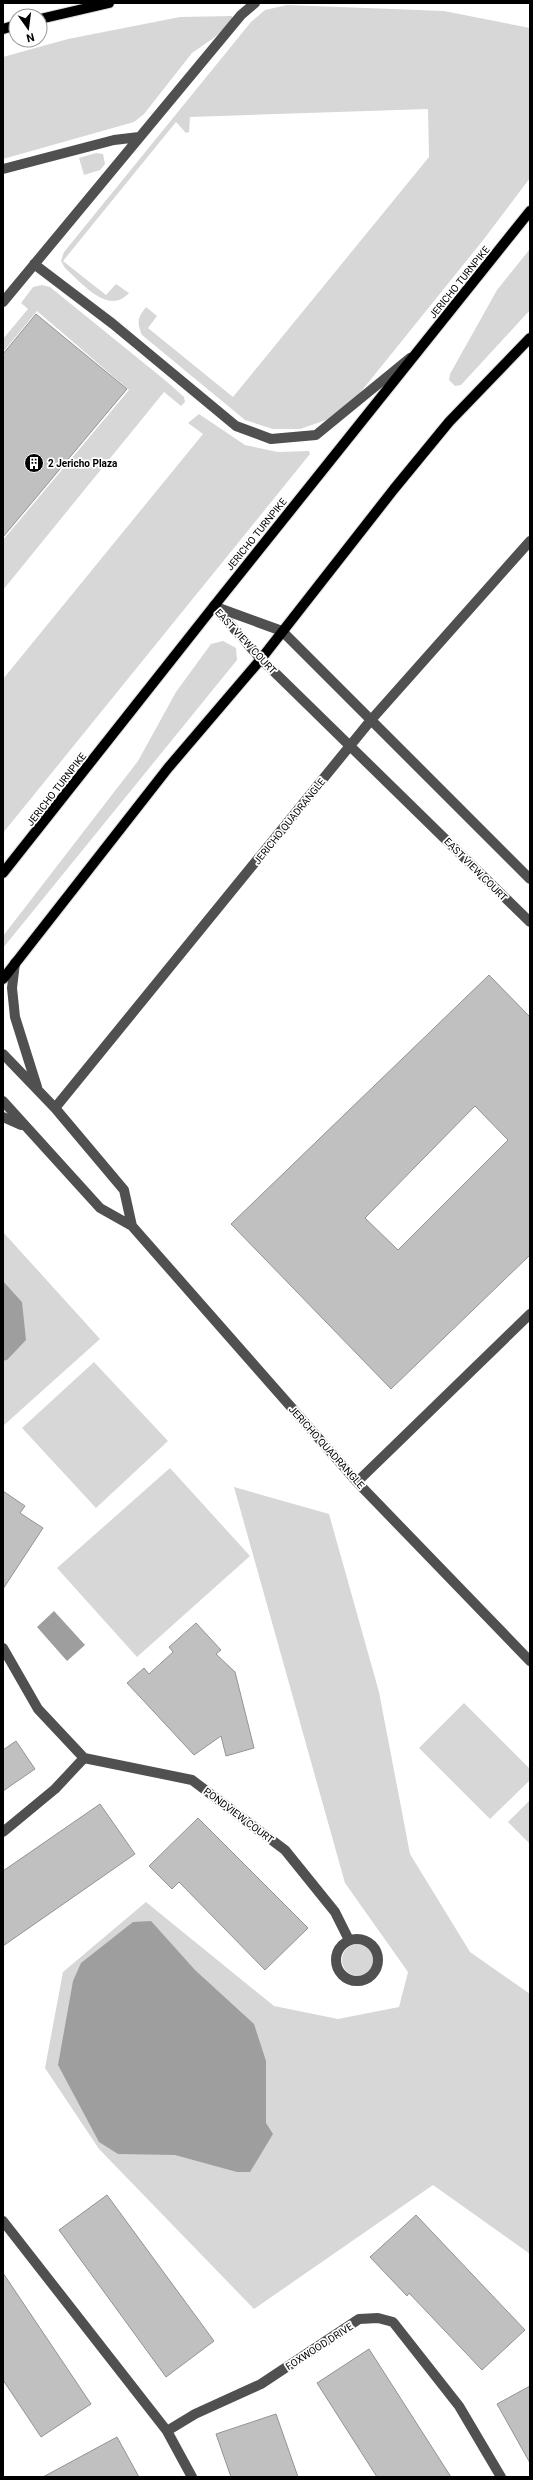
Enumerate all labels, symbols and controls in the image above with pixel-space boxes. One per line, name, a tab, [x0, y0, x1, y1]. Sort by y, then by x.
north arrow	[8, 8, 48, 48]
text: N	[25, 30, 36, 45]
street label: JERICHO TURNPIKE	[427, 244, 492, 321]
building icon: 2 Jericho Plaza	[23, 452, 45, 474]
place label: 2 Jericho Plaza	[48, 458, 118, 469]
street label: JERICHO TURNPIKE	[224, 496, 289, 573]
street label: EAST VIEW COURT	[213, 607, 278, 676]
street label: JERICHO TURNPIKE	[24, 750, 89, 828]
street label: JERICHO QUADRANGLE	[251, 776, 328, 866]
street label: EAST VIEW COURT	[442, 836, 509, 903]
street label: JERICHO QUADRANGLE	[287, 1404, 367, 1491]
street label: PONDVIEW COURT	[202, 1786, 276, 1845]
street label: FOXWOOD DRIVE	[284, 2320, 355, 2372]

